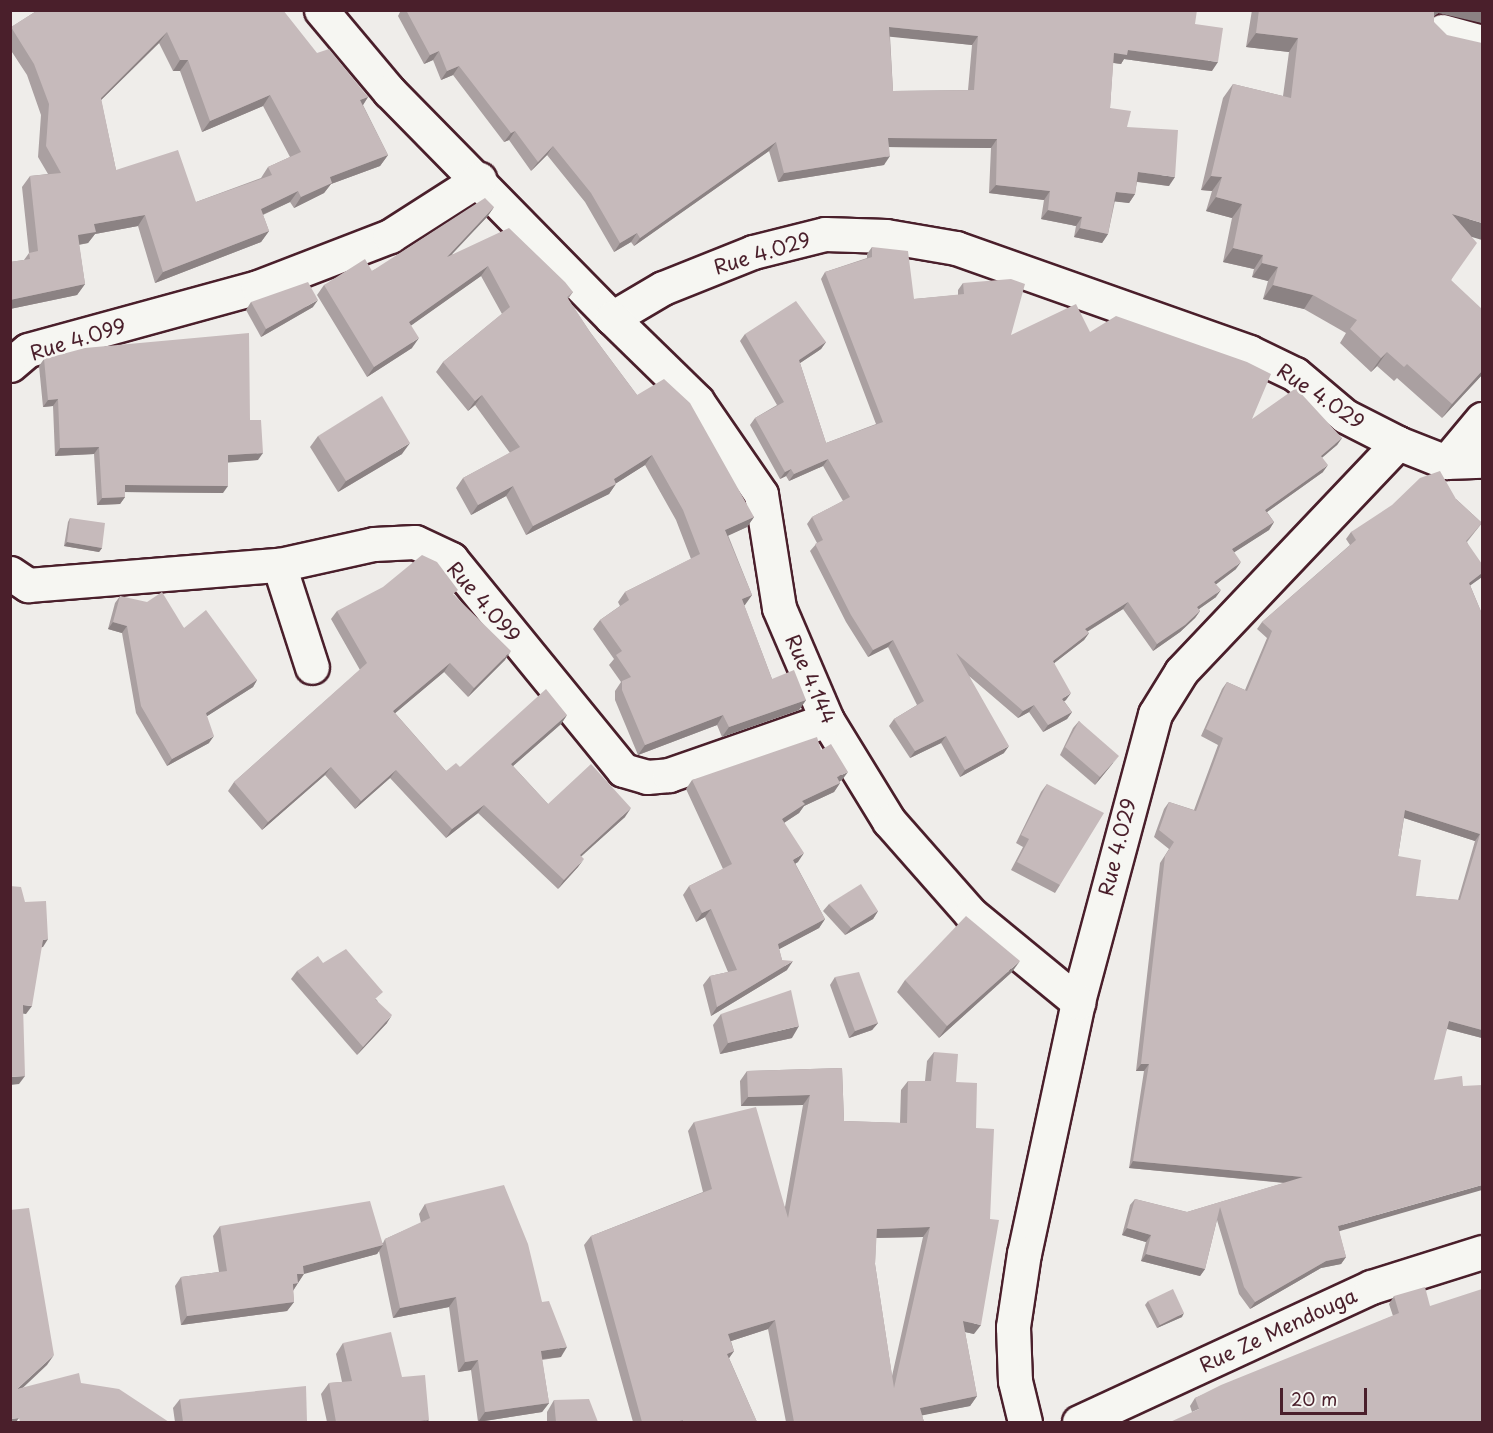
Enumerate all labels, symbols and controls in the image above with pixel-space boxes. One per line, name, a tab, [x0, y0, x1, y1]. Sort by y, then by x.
street label: Rue 4.029	[710, 227, 814, 279]
street label: Rue 4.099	[26, 313, 130, 365]
street label: Rue 4.029	[1272, 358, 1370, 434]
street label: Rue 4.099	[442, 556, 526, 648]
street label: Rue 4.144	[780, 630, 842, 728]
street label: Rue 4.029	[1093, 795, 1141, 899]
street label: Rue Ze Mendouga	[1195, 1283, 1361, 1377]
scale bar	[1283, 1376, 1370, 1414]
text: 20 m	[1291, 1385, 1337, 1412]

